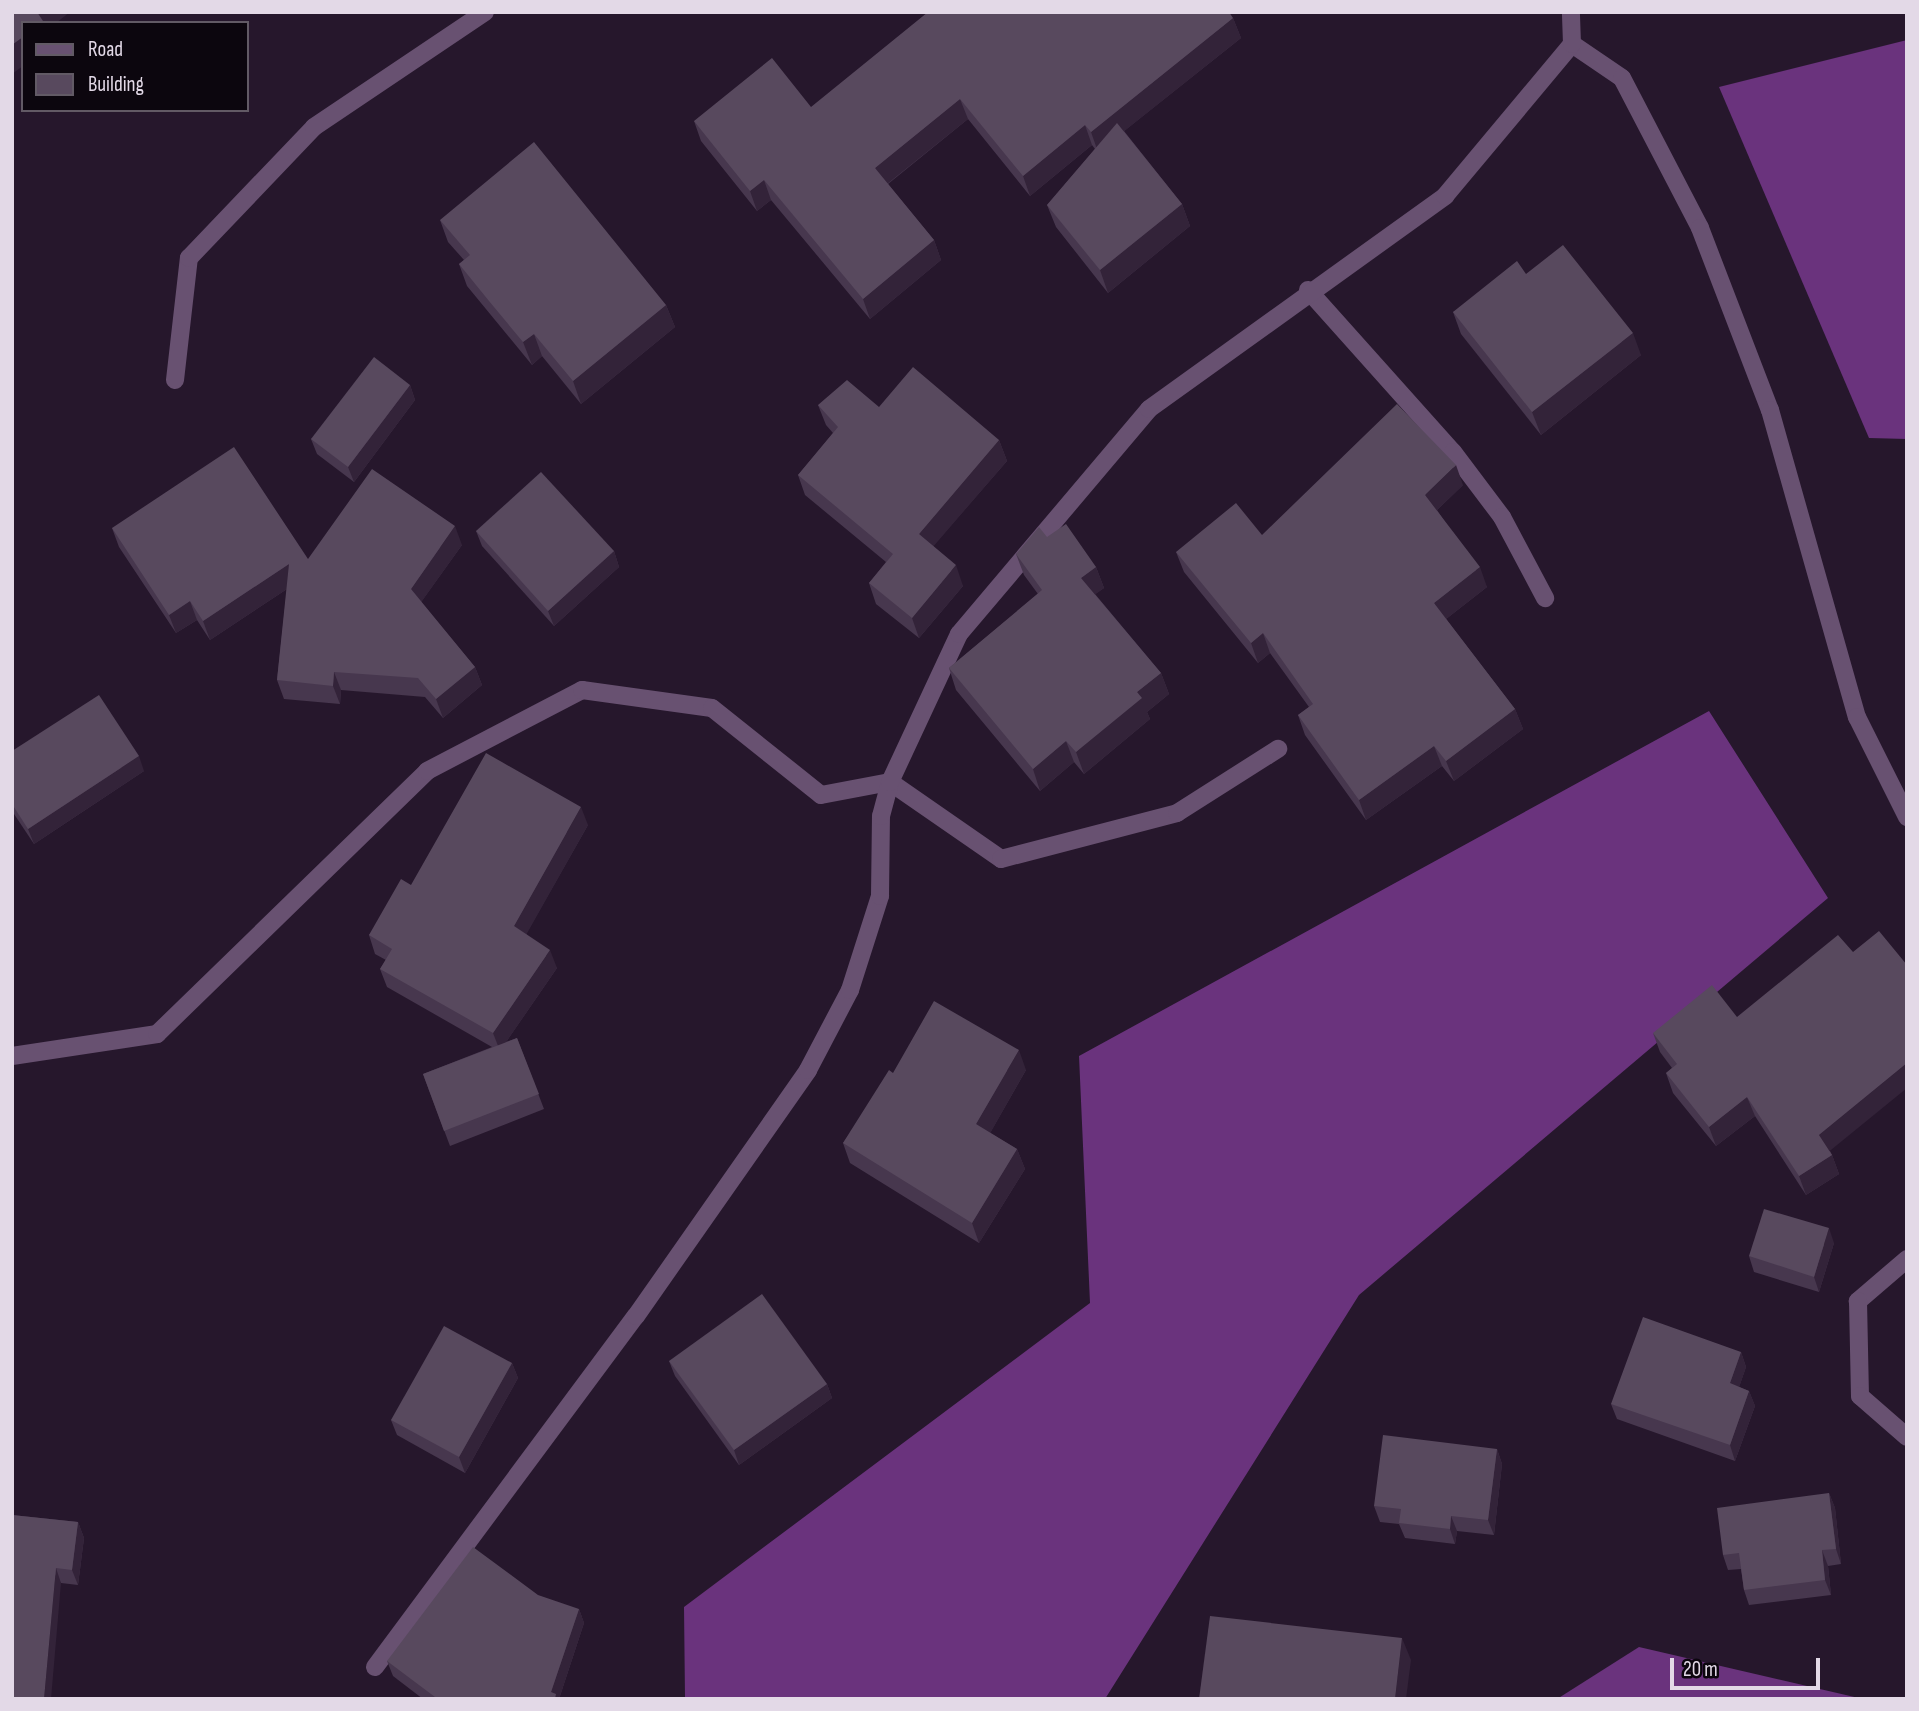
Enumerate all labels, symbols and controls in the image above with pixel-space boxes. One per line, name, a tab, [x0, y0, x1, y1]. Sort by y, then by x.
legend	[21, 21, 248, 112]
text: Road	[88, 37, 123, 62]
text: Building	[88, 72, 144, 97]
scale bar	[1674, 1644, 1825, 1688]
text: 20 m	[1683, 1657, 1718, 1682]

